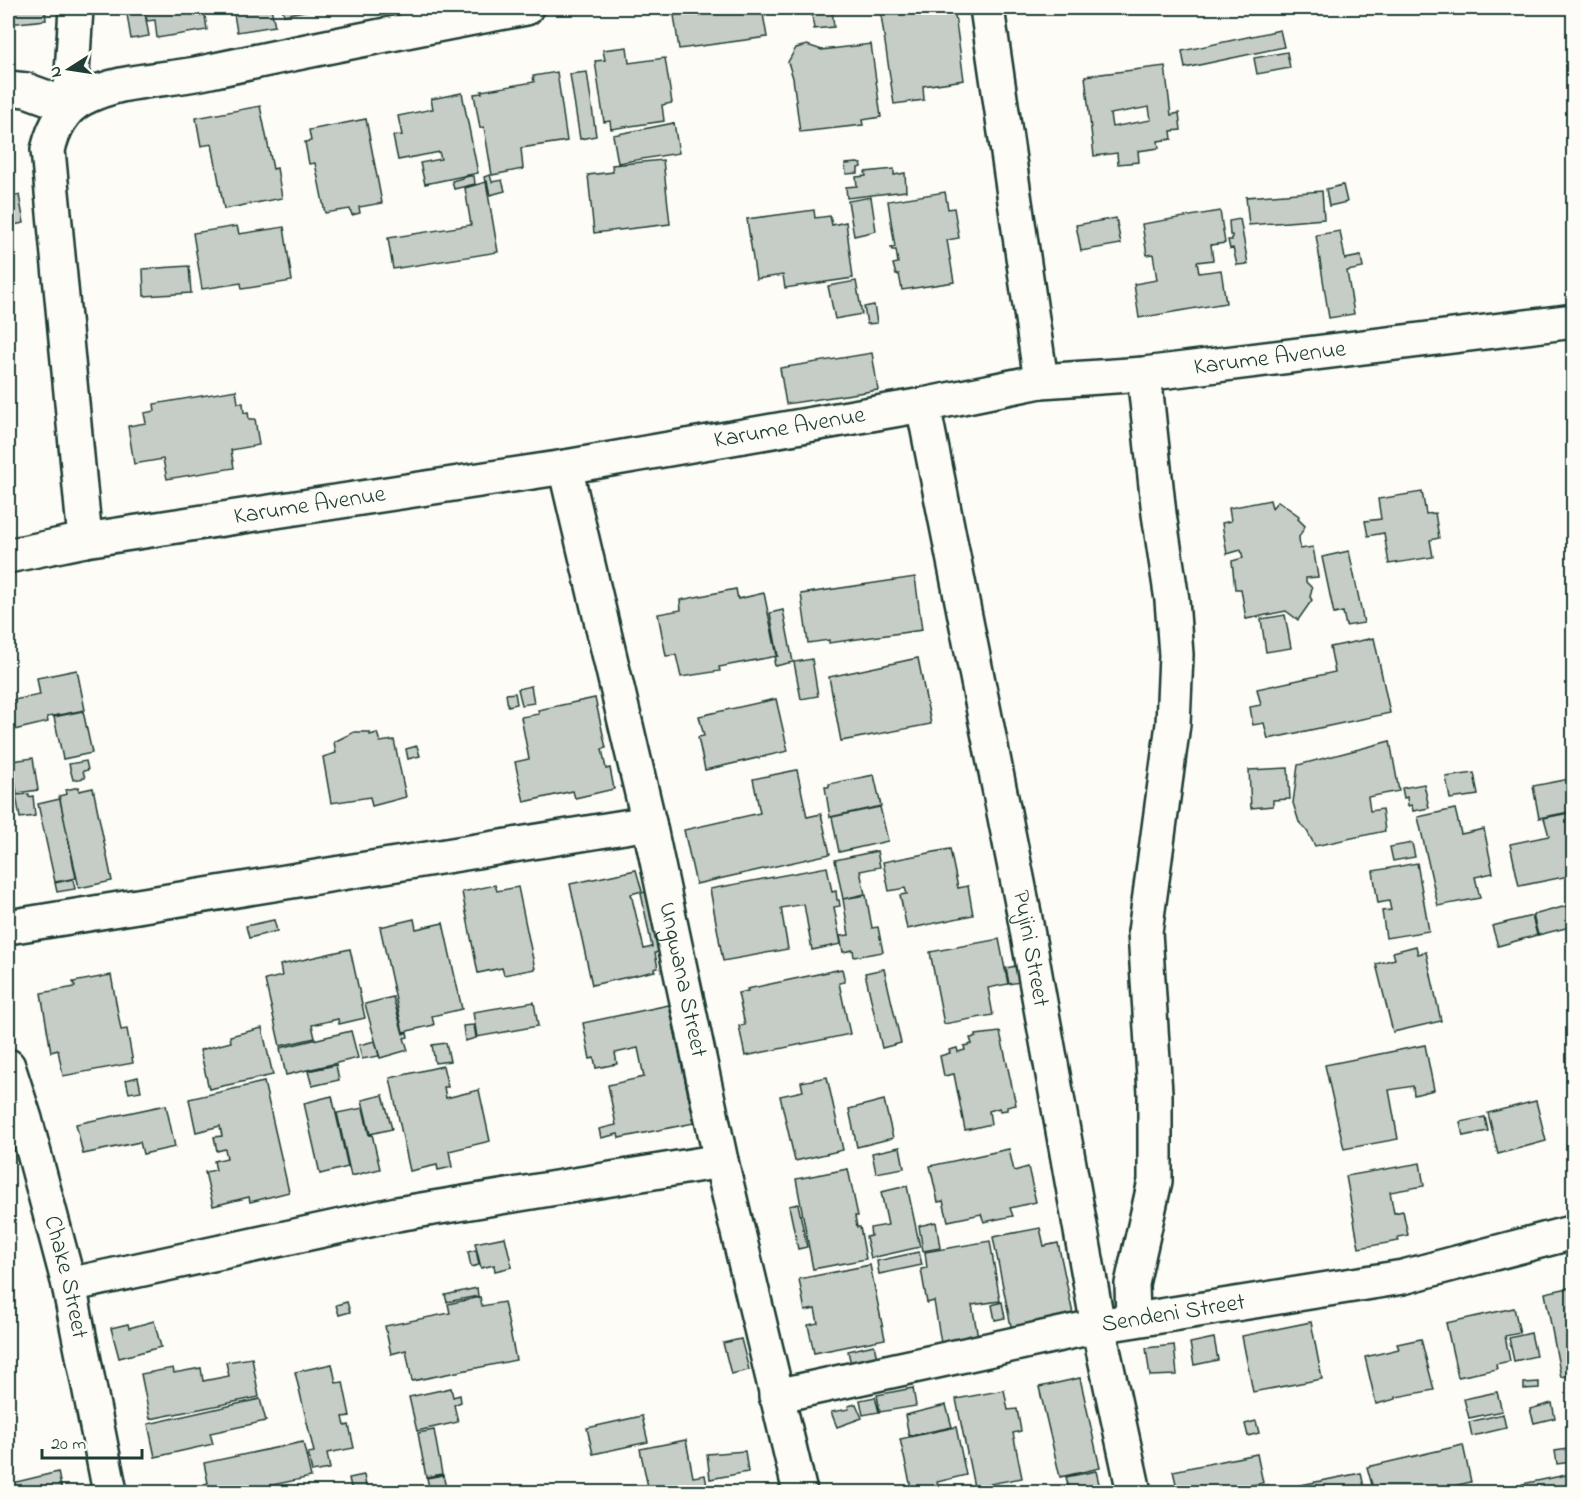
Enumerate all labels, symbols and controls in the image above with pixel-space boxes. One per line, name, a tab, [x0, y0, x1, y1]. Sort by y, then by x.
north arrow	[39, 39, 99, 99]
text: N	[43, 64, 69, 79]
street label: Karume Avenue	[1192, 332, 1348, 385]
street label: Karume Avenue	[711, 398, 868, 458]
street label: Karume Avenue	[232, 477, 388, 535]
street label: Pujini Street	[1002, 887, 1058, 1010]
street label: Ungwana Street	[649, 899, 716, 1061]
street label: Chake Street	[34, 1212, 97, 1342]
street label: Sendeni Street	[1099, 1285, 1248, 1343]
scale bar	[42, 1422, 142, 1460]
text: 20 m	[51, 1432, 86, 1458]

